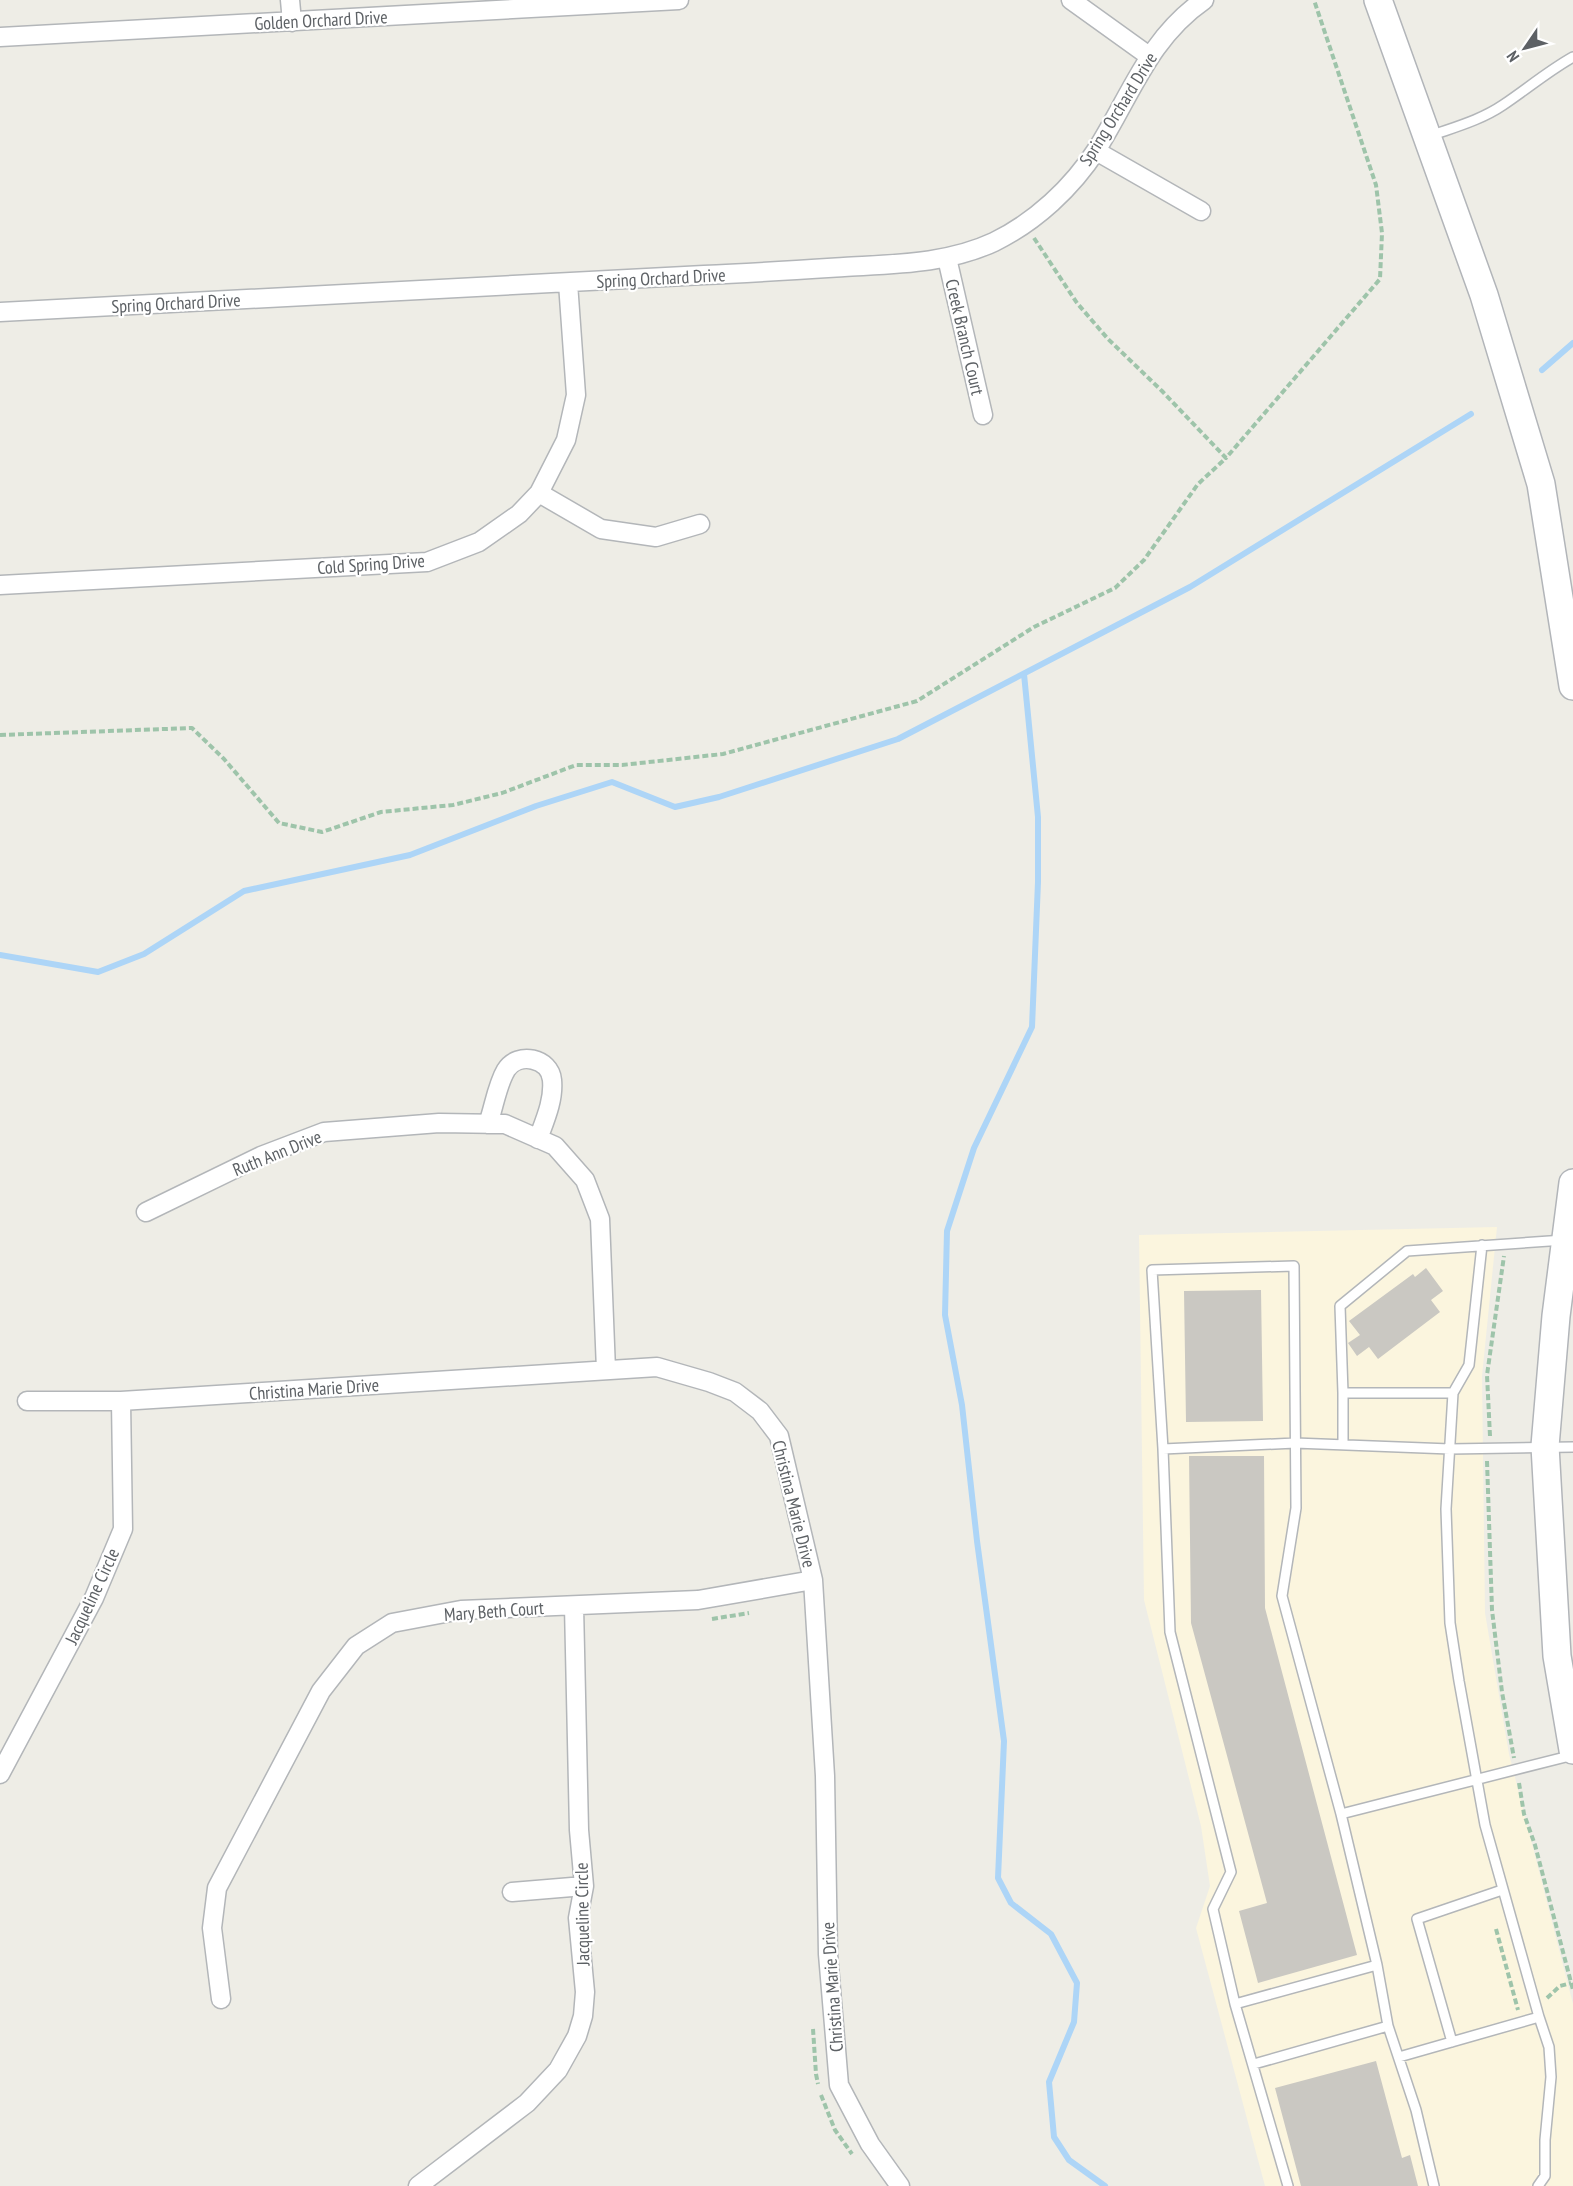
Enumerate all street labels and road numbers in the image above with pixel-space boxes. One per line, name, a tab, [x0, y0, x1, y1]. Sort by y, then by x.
street label: Golden Orchard Drive	[254, 5, 388, 35]
street label: Spring Orchard Drive	[1074, 48, 1162, 170]
street label: Spring Orchard Drive	[596, 263, 726, 293]
street label: Creek Branch Court	[940, 277, 990, 397]
street label: Spring Orchard Drive	[111, 288, 241, 318]
street label: Cold Spring Drive	[316, 549, 426, 579]
street label: Ruth Ann Drive	[229, 1125, 325, 1181]
street label: Christina Marie Drive	[248, 1373, 380, 1405]
street label: Christina Marie Drive	[767, 1438, 821, 1570]
street label: Jacqueline Circle	[59, 1544, 124, 1648]
street label: Mary Beth Court	[443, 1596, 545, 1626]
street label: Jacqueline Circle	[570, 1862, 594, 1967]
street label: Christina Marie Drive	[816, 1921, 848, 2053]

